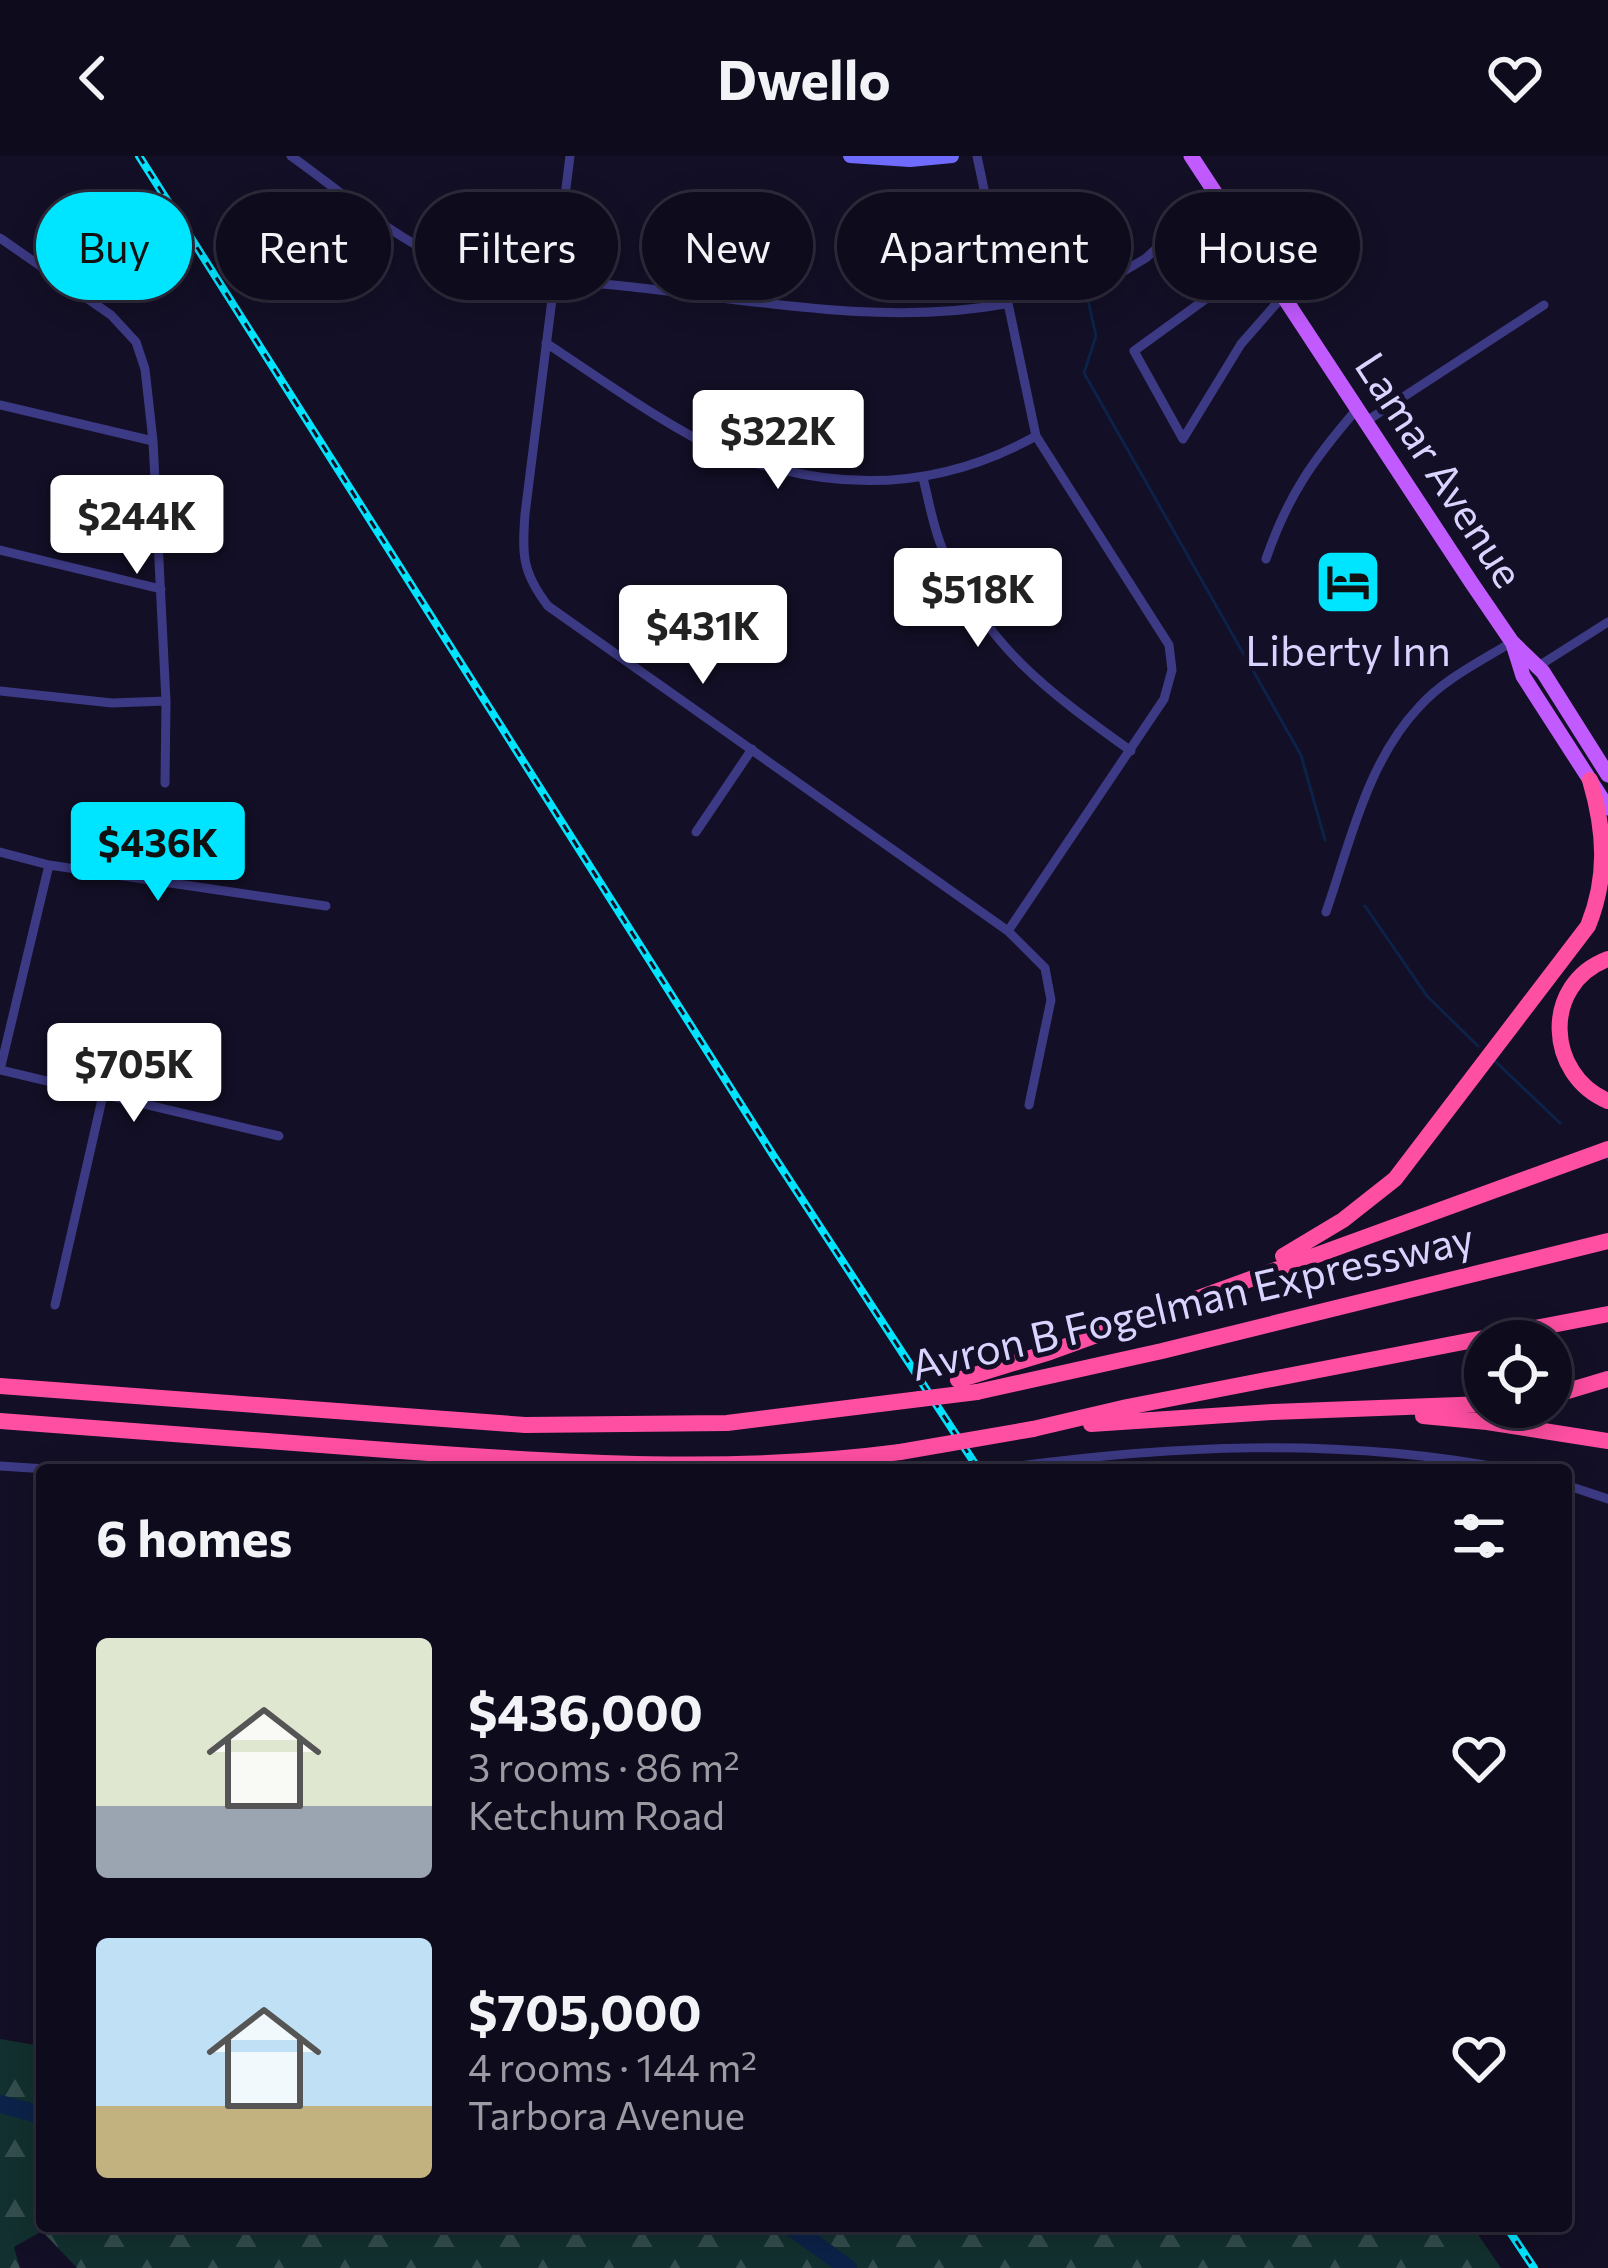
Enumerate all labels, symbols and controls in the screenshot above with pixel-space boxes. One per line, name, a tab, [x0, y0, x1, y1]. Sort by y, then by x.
icon: back	[60, 45, 126, 111]
text: Dwello	[717, 45, 891, 111]
icon: heart	[1482, 45, 1548, 111]
chip: Buy	[36, 192, 192, 300]
chip: Rent	[216, 192, 391, 300]
chip: Filters	[415, 192, 618, 300]
chip: New	[642, 192, 813, 300]
chip: Apartment	[837, 192, 1131, 300]
chip: House	[1155, 192, 1360, 300]
street label: Lamar Avenue	[1346, 342, 1536, 596]
pin: $322K	[694, 390, 862, 492]
text: $322K	[720, 405, 836, 453]
pin: $244K	[53, 475, 221, 577]
text: $244K	[77, 490, 197, 538]
hotel icon: Liberty Inn	[1313, 547, 1383, 617]
pin: $518K	[894, 548, 1062, 650]
text: $518K	[921, 563, 1035, 611]
pin: $431K	[619, 585, 787, 687]
text: $431K	[646, 600, 760, 648]
place label: Liberty Inn	[1245, 623, 1451, 675]
pin: $436K	[74, 802, 242, 904]
text: $436K	[98, 817, 218, 865]
pin: $705K	[50, 1023, 218, 1125]
text: $705K	[74, 1038, 194, 1086]
street label: Avron B Fogelman Expressway	[906, 1210, 1478, 1390]
map controls	[1464, 1320, 1572, 1428]
button: locate	[1464, 1320, 1572, 1428]
icon: filters	[1446, 1503, 1512, 1569]
text: 6 homes	[96, 1505, 292, 1568]
text: $436,000	[468, 1679, 703, 1742]
icon: home	[192, 1686, 336, 1830]
icon: heart	[1446, 1725, 1512, 1791]
text: 3 rooms · 86 m²	[468, 1742, 740, 1790]
text: Ketchum Road	[468, 1790, 725, 1838]
text: $705,000	[468, 1979, 702, 2042]
icon: home	[192, 1986, 336, 2130]
icon: heart	[1446, 2025, 1512, 2091]
text: 4 rooms · 144 m²	[468, 2042, 757, 2090]
text: Tarbora Avenue	[468, 2090, 745, 2138]

